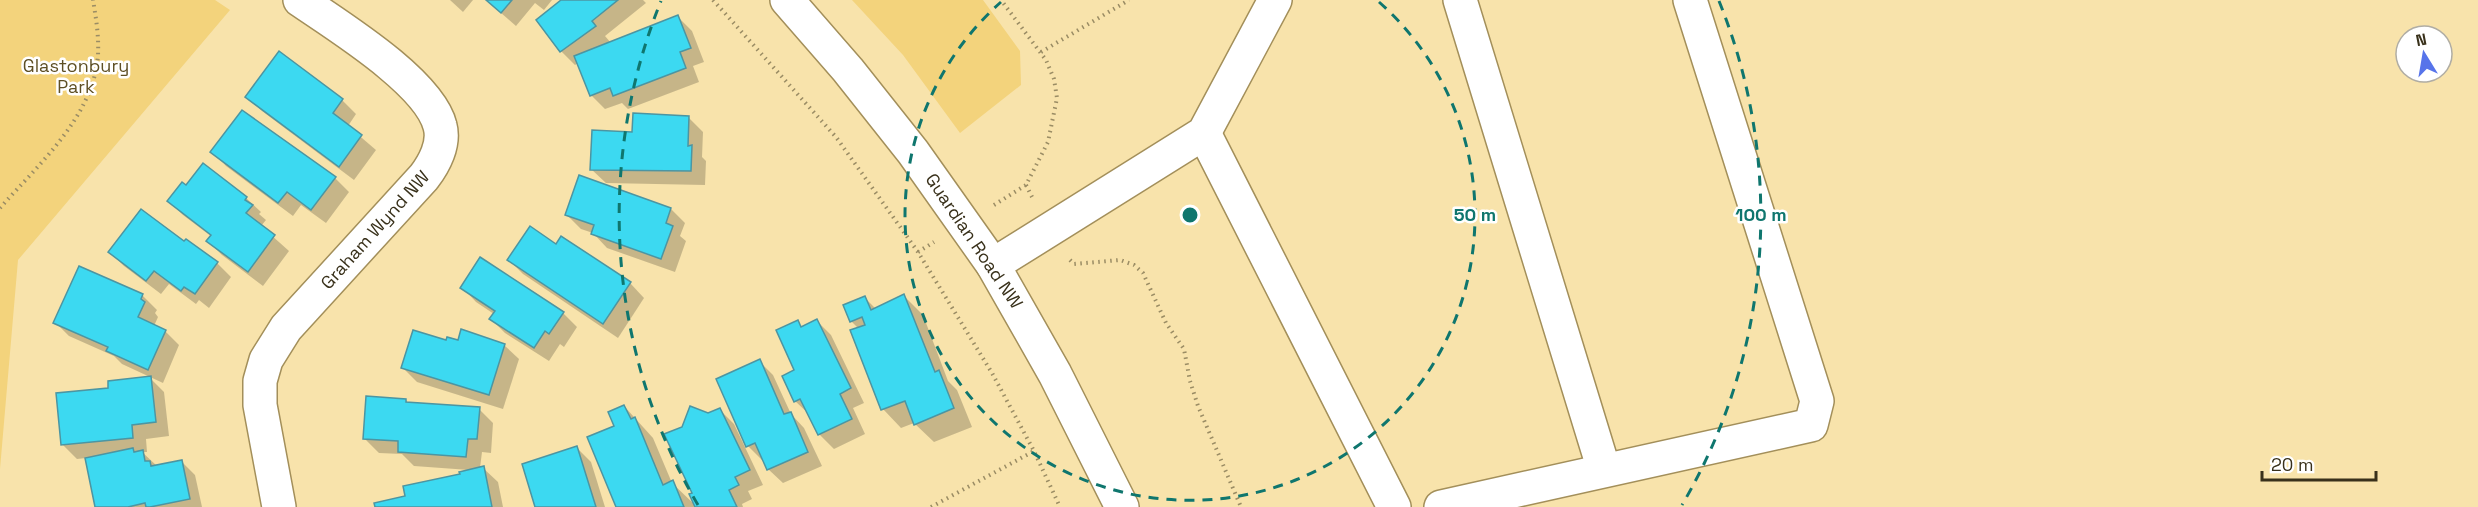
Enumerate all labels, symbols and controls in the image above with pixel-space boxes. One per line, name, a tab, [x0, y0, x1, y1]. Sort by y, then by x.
north arrow	[2394, 24, 2454, 84]
text: N	[2414, 28, 2429, 51]
park label: Glastonbury Park	[23, 54, 129, 98]
street label: Graham Wynd NW	[315, 165, 434, 294]
street label: Guardian Road NW	[921, 169, 1028, 313]
text: 50 m	[1454, 203, 1496, 226]
text: 100 m	[1735, 203, 1787, 226]
centre of rings	[1180, 205, 1200, 225]
scale bar	[2262, 444, 2376, 482]
text: 20 m	[2271, 453, 2314, 476]

